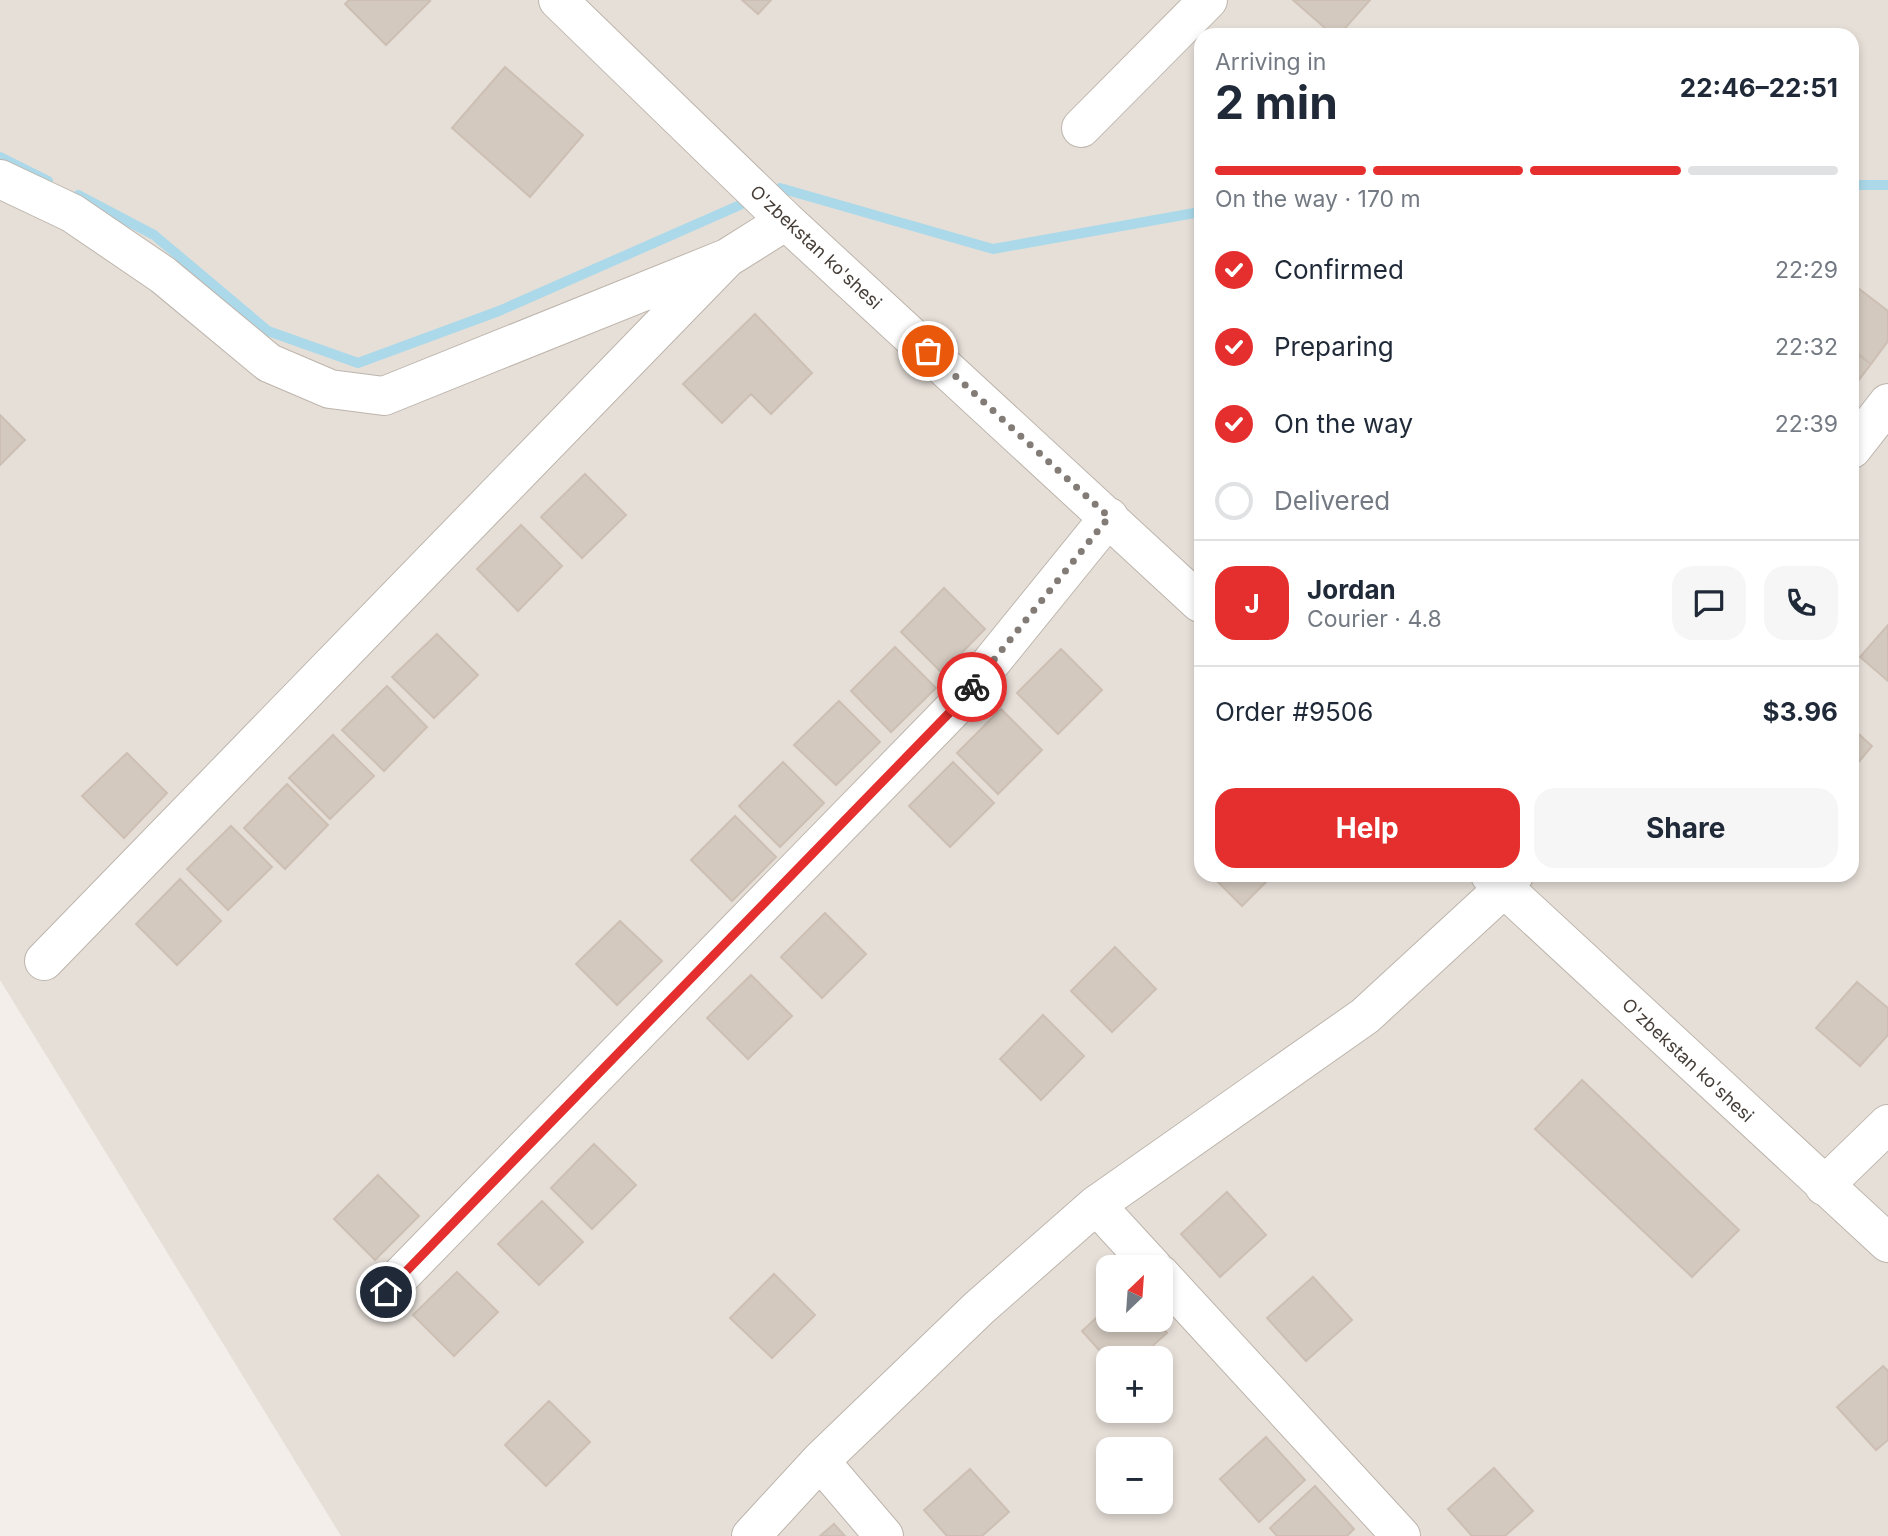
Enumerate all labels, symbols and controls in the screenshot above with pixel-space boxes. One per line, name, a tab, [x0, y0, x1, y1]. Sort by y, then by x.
text: Arriving in	[1215, 48, 1326, 76]
text: 22:46–22:51	[1680, 72, 1838, 103]
text: 2 min	[1215, 74, 1338, 130]
street label: O'zbekstan ko'shesi	[746, 181, 886, 313]
text: On the way · 170 m	[1215, 185, 1421, 213]
icon: check	[1215, 251, 1253, 289]
text: Confirmed	[1274, 254, 1404, 285]
text: 22:29	[1775, 256, 1838, 284]
pin	[898, 321, 958, 381]
icon: check	[1215, 328, 1253, 366]
text: Preparing	[1274, 331, 1394, 362]
icon: bag	[909, 332, 947, 370]
text: 22:32	[1775, 333, 1838, 361]
icon: check	[1215, 405, 1253, 443]
text: On the way	[1274, 408, 1413, 439]
text: 22:39	[1775, 410, 1838, 438]
text: Delivered	[1274, 485, 1390, 516]
button: chat	[1672, 566, 1746, 640]
button: phone	[1764, 566, 1838, 640]
text: Jordan	[1307, 574, 1396, 605]
text: J	[1244, 588, 1260, 619]
text: Courier · 4.8	[1307, 605, 1442, 633]
courier	[937, 652, 1007, 722]
icon: bike	[953, 668, 991, 706]
text: Order #9506	[1215, 696, 1373, 727]
text: $3.96	[1763, 696, 1838, 727]
button: Help	[1215, 788, 1520, 868]
button: Share	[1534, 788, 1838, 868]
street label: O'zbekstan ko'shesi	[1618, 994, 1758, 1126]
north arrow	[1096, 1255, 1172, 1332]
map controls	[1096, 1255, 1173, 1514]
pin	[356, 1262, 416, 1322]
icon: home	[367, 1273, 405, 1311]
button: +	[1096, 1346, 1173, 1423]
button: −	[1096, 1437, 1173, 1514]

